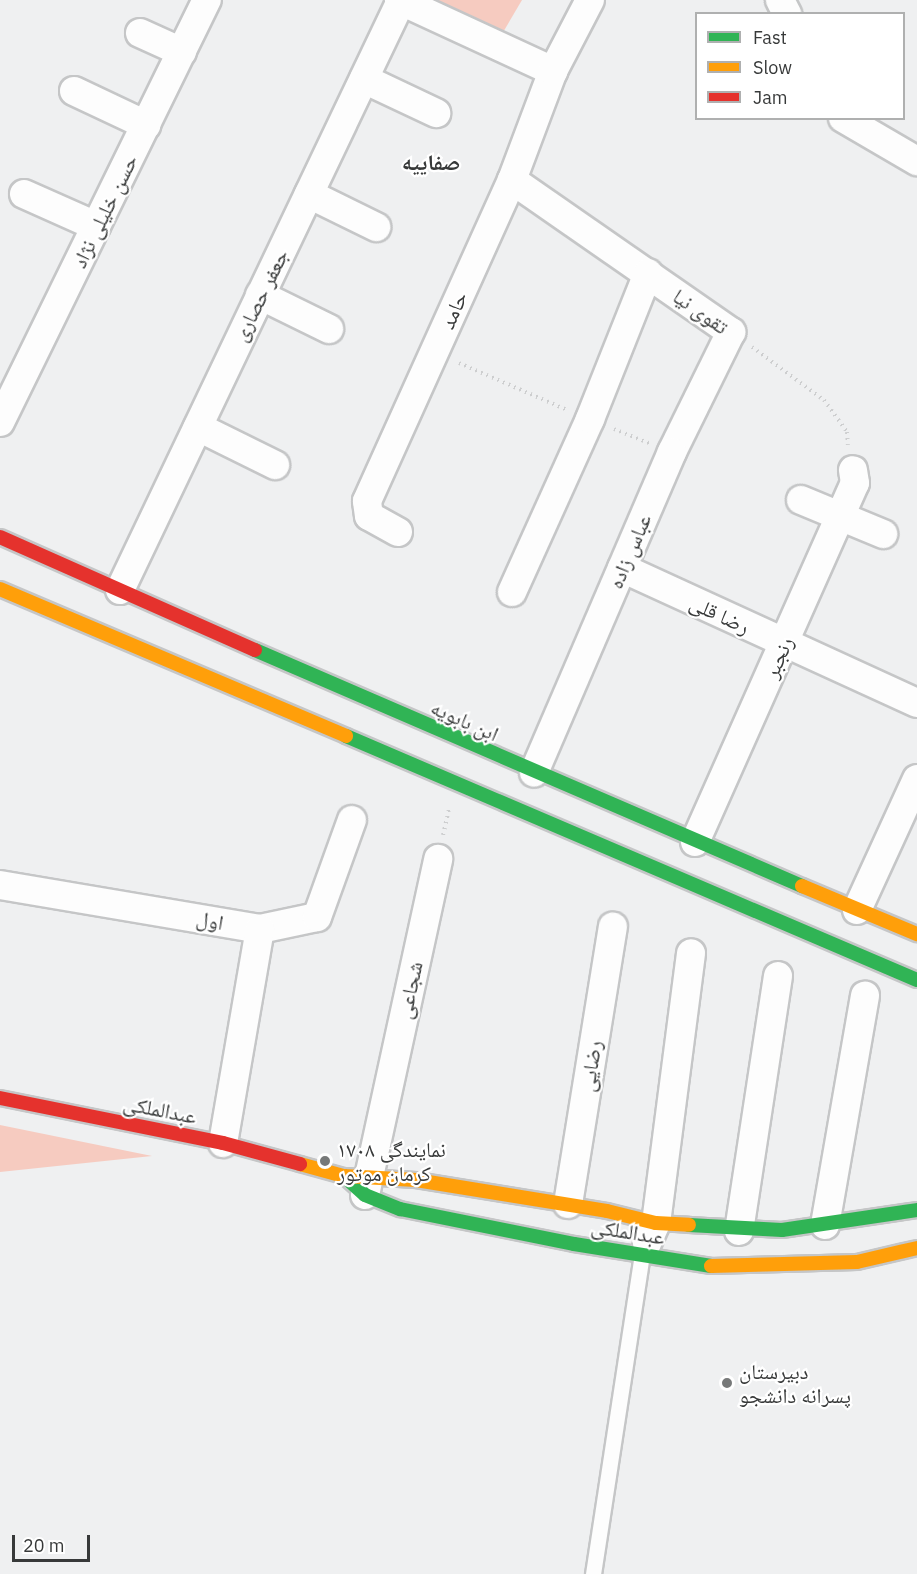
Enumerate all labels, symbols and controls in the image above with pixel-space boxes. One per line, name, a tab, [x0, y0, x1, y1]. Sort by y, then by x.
legend	[695, 12, 905, 120]
text: Fast	[753, 26, 787, 49]
text: Slow	[753, 56, 792, 79]
text: Jam	[753, 86, 788, 109]
district label: صفاییه	[402, 149, 460, 175]
street label: حسن خلیلی نژاد	[66, 150, 142, 272]
street label: جعفر حصاری	[227, 245, 293, 345]
street label: تقوی نیا	[668, 283, 734, 339]
street label: حامد	[434, 287, 472, 333]
street label: عباس زاده	[602, 510, 656, 592]
street label: رضا قلی	[686, 589, 754, 639]
street label: رنجبر	[758, 632, 798, 682]
street label: ابن بابویه	[427, 694, 503, 746]
street label: اول	[194, 905, 226, 935]
street label: شجاعی	[391, 959, 427, 1021]
street label: رضایی	[574, 1039, 606, 1093]
street label: عبدالملکی	[121, 1090, 199, 1128]
place label: نمایندگی ۱۷۰۸ کرمان موتور	[337, 1136, 446, 1186]
marker: نمایندگی ۱۷۰۸ کرمان موتور	[318, 1154, 332, 1168]
street label: عبدالملکی	[589, 1213, 667, 1249]
place label: دبیرستان پسرانه دانشجو	[739, 1358, 851, 1408]
marker: دبیرستان پسرانه دانشجو	[720, 1376, 734, 1390]
scale bar	[15, 1523, 93, 1561]
text: 20 m	[23, 1534, 65, 1557]

